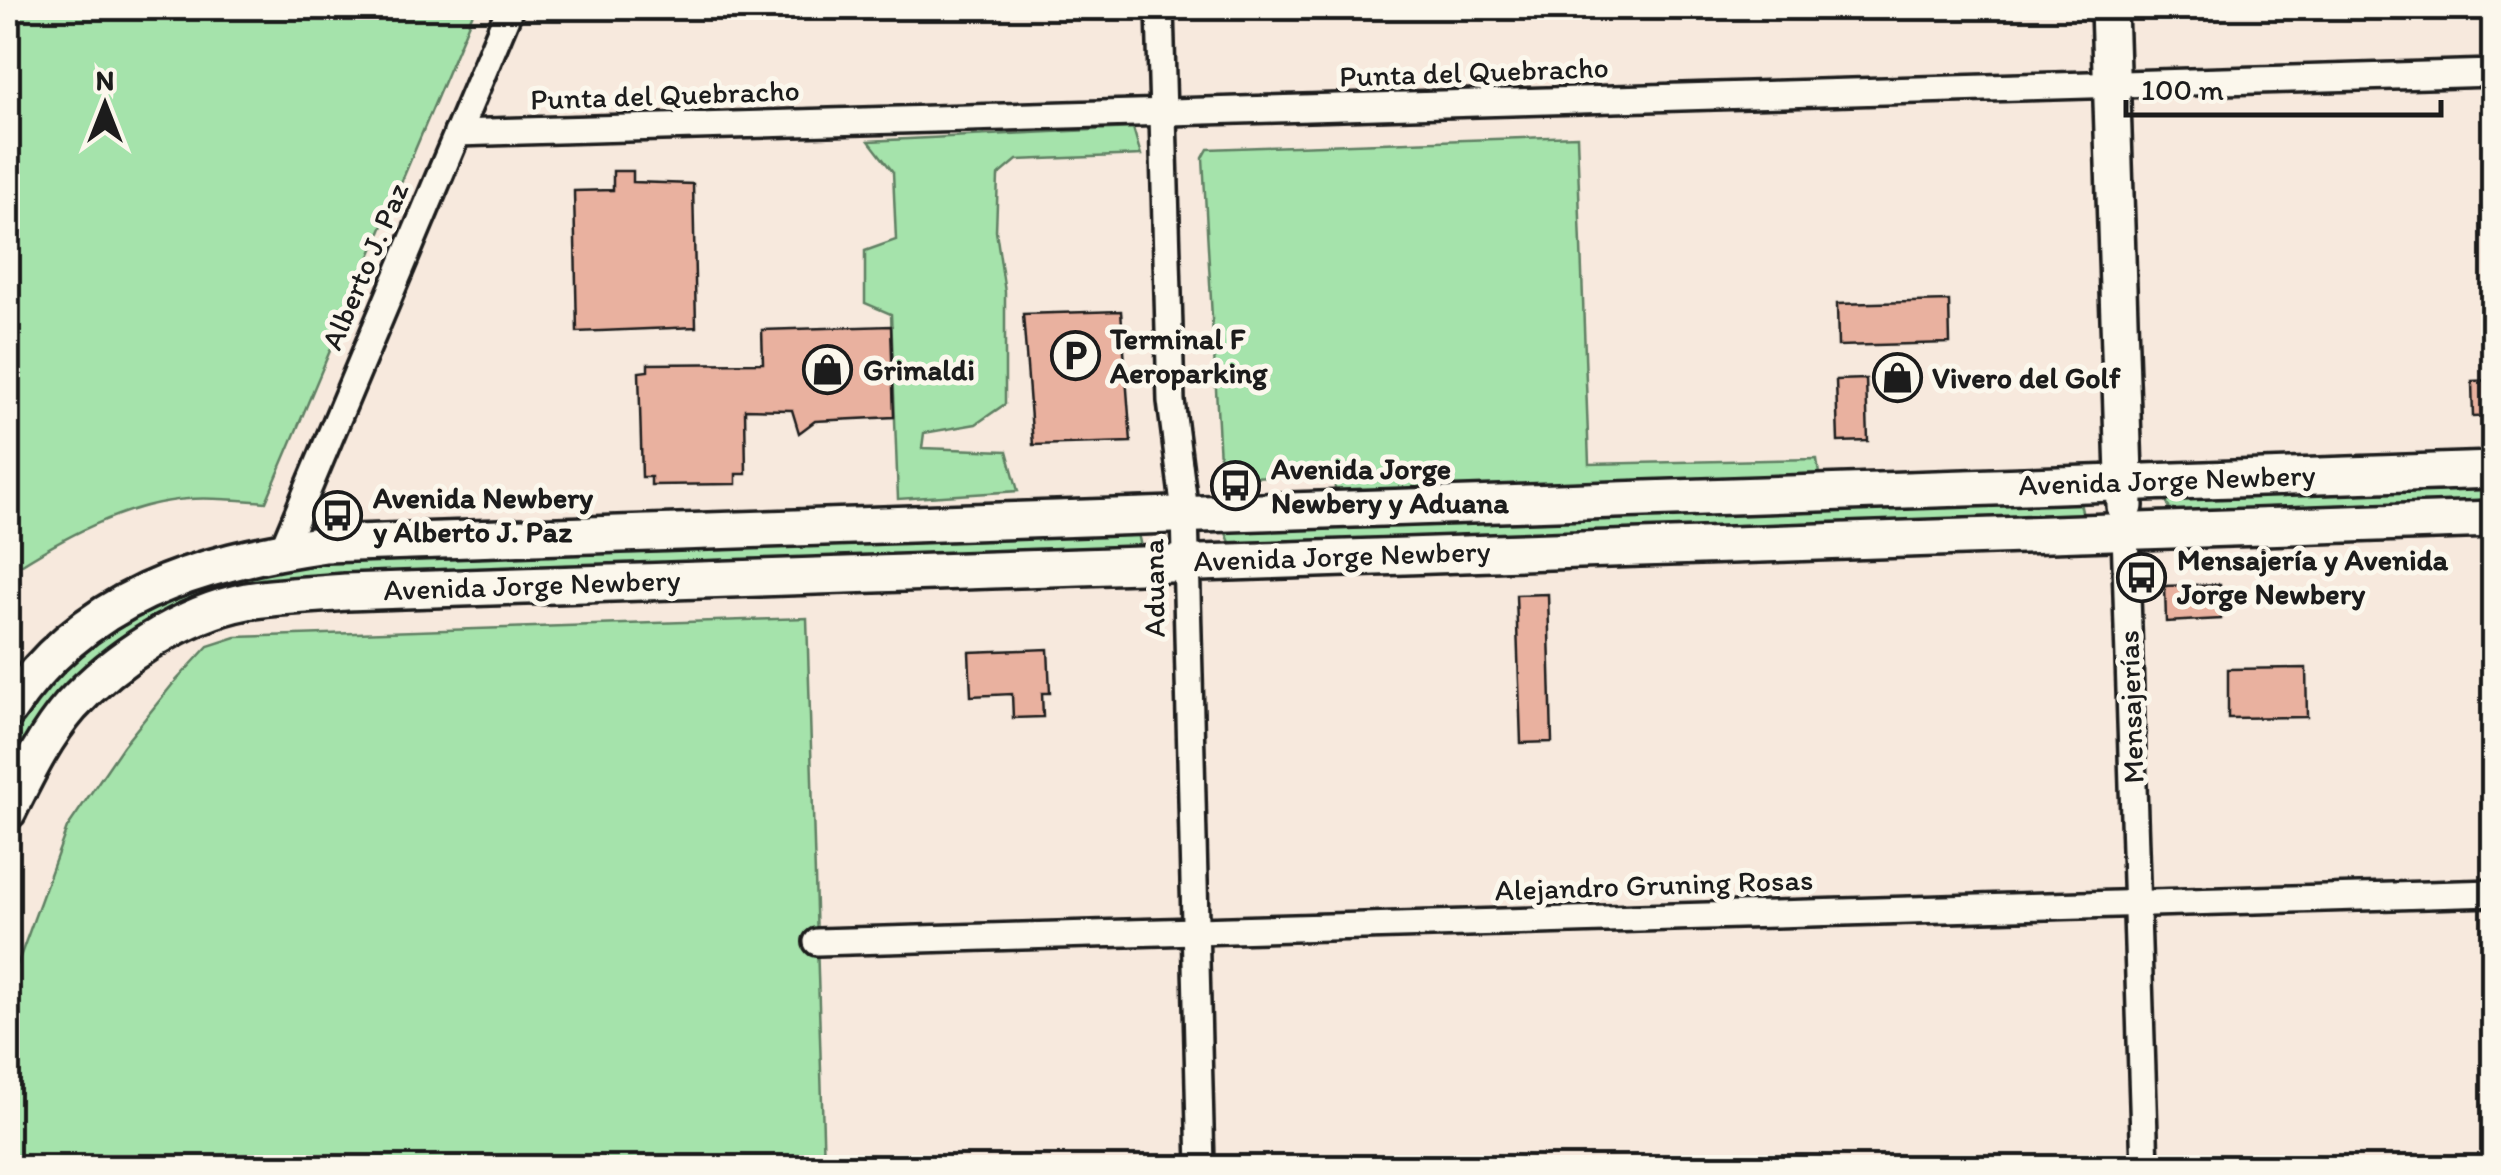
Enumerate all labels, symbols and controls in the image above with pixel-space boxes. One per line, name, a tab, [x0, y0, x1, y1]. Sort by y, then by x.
street label: Punta del Quebracho	[1338, 48, 1609, 95]
north arrow	[55, 55, 155, 155]
scale bar	[2126, 55, 2441, 117]
text: N	[96, 63, 114, 97]
street label: Punta del Quebracho	[529, 71, 800, 118]
text: 100 m	[2141, 71, 2224, 108]
street label: Alberto J. Paz	[313, 176, 416, 355]
place label: Terminal F Aeroparking	[1109, 320, 1268, 391]
parking icon: Terminal F Aeroparking	[1049, 330, 1101, 382]
shop icon: Grimaldi	[802, 344, 854, 396]
place label: Grimaldi	[863, 351, 975, 388]
shop icon: Vivero del Golf	[1871, 352, 1923, 404]
place label: Vivero del Golf	[1932, 359, 2121, 396]
place label: Avenida Jorge Newbery y Aduana	[1270, 450, 1509, 521]
street label: Avenida Jorge Newbery	[2018, 456, 2316, 503]
bus stop icon: Avenida Jorge Newbery y Aduana	[1210, 460, 1262, 512]
place label: Avenida Newbery y Alberto J. Paz	[372, 479, 594, 550]
bus stop icon: Avenida Newbery y Alberto J. Paz	[312, 489, 364, 541]
street label: Avenida Jorge Newbery	[1193, 532, 1491, 579]
street label: Aduana	[1134, 538, 1173, 638]
place label: Mensajería y Avenida Jorge Newbery	[2176, 541, 2449, 612]
bus stop icon: Mensajería y Avenida Jorge Newbery	[2116, 551, 2168, 603]
street label: Avenida Jorge Newbery	[383, 561, 681, 608]
street label: Mensajerías	[2109, 630, 2152, 784]
street label: Alejandro Gruning Rosas	[1494, 860, 1814, 909]

